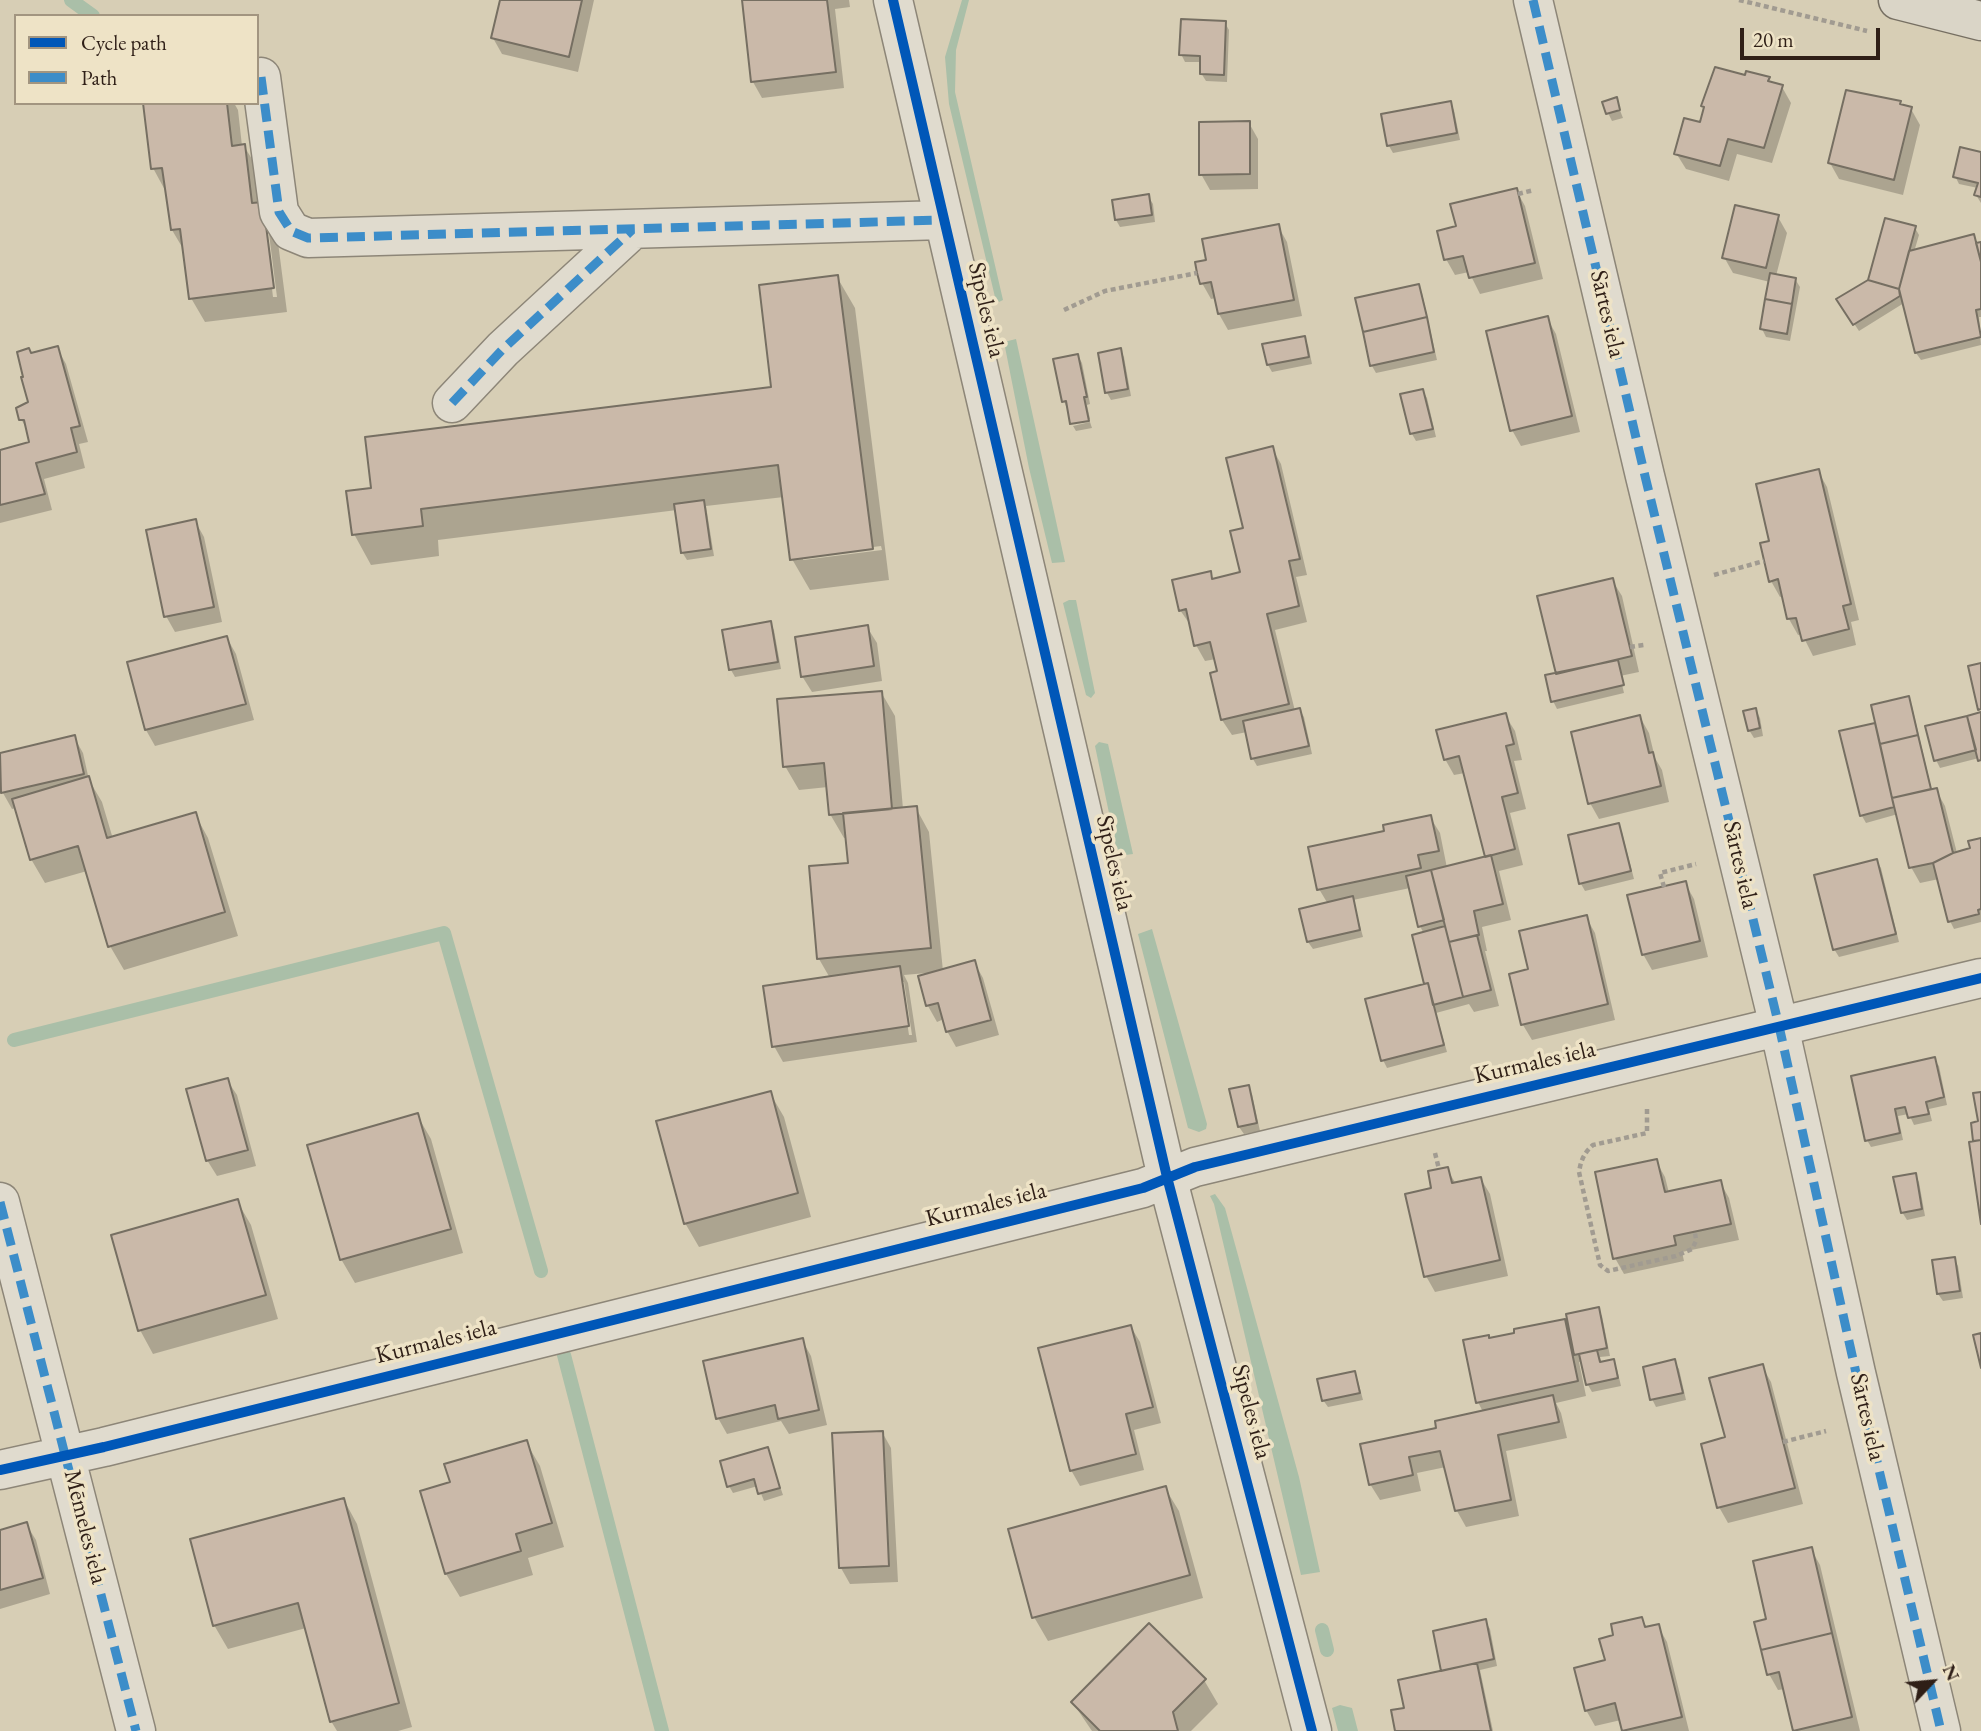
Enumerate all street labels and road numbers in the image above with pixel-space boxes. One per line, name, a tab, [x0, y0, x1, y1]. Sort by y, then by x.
street label: Sīpeles iela	[961, 259, 1011, 361]
street label: Sārtes iela	[1583, 268, 1631, 360]
street label: Sīpeles iela	[1089, 812, 1139, 914]
street label: Sārtes iela	[1716, 819, 1764, 911]
street label: Kurmales iela	[1472, 1035, 1598, 1091]
street label: Kurmales iela	[923, 1176, 1049, 1234]
street label: Kurmales iela	[373, 1313, 499, 1371]
street label: Sīpeles iela	[1225, 1361, 1277, 1463]
street label: Sārtes iela	[1843, 1371, 1891, 1463]
street label: Mēmeles iela	[57, 1467, 113, 1587]

